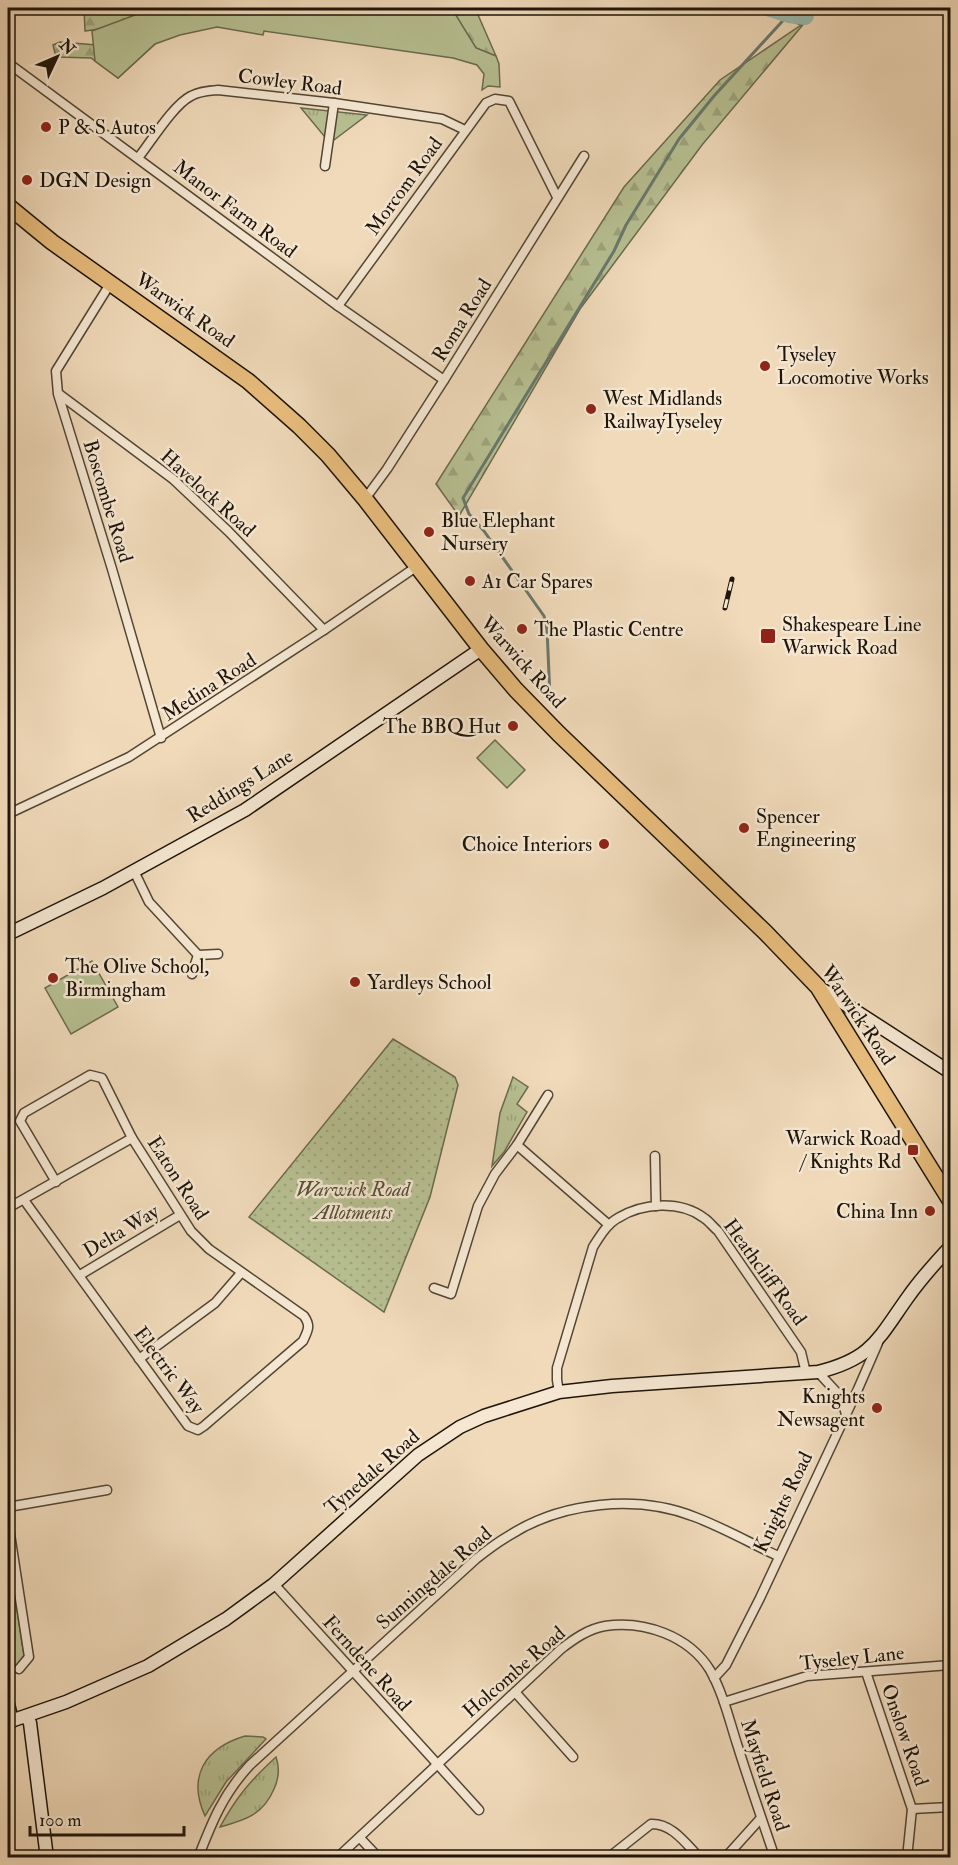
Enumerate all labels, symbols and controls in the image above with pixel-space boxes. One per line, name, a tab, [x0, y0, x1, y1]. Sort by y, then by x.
north arrow	[27, 27, 87, 87]
text: N	[54, 34, 80, 60]
street label: Cowley Road	[237, 63, 344, 101]
place label: P & S Autos	[58, 115, 156, 140]
marker: P & S Autos	[39, 120, 53, 134]
street label: Morcom Road	[360, 132, 448, 240]
street label: Manor Farm Road	[168, 154, 302, 264]
place label: DGN Design	[39, 168, 151, 193]
marker: DGN Design	[20, 173, 34, 187]
street label: Warwick Road	[130, 266, 240, 353]
street label: Roma Road	[427, 274, 497, 366]
place label: Tyseley Locomotive Works	[777, 342, 929, 390]
marker: Tyseley Locomotive Works	[758, 359, 772, 373]
place label: West Midlands RailwayTyseley	[602, 386, 723, 434]
marker: West Midlands RailwayTyseley	[584, 402, 598, 416]
street label: Boscombe Road	[78, 437, 139, 565]
street label: Havelock Road	[155, 444, 261, 542]
place label: Blue Elephant Nursery	[441, 508, 556, 556]
marker: Blue Elephant Nursery	[422, 525, 436, 539]
place label: A1 Car Spares	[481, 569, 593, 595]
marker: A1 Car Spares	[463, 574, 477, 588]
street label: Warwick Road	[474, 610, 571, 713]
place label: Shakespeare Line Warwick Road	[781, 612, 921, 660]
place label: The Plastic Centre	[534, 617, 683, 642]
marker: The Plastic Centre	[515, 622, 529, 636]
marker: Shakespeare Line Warwick Road	[759, 627, 777, 645]
street label: Medina Road	[157, 647, 261, 727]
place label: The BBQ Hut	[383, 714, 502, 739]
marker: The BBQ Hut	[506, 719, 520, 733]
street label: Reddings Lane	[182, 744, 298, 828]
place label: Spencer Engineering	[756, 804, 857, 852]
marker: Spencer Engineering	[737, 821, 751, 835]
place label: Choice Interiors	[462, 832, 592, 857]
marker: Choice Interiors	[597, 837, 611, 851]
place label: The Olive School, Birmingham	[65, 954, 209, 1002]
street label: Warwick Road	[815, 959, 901, 1070]
place label: Yardleys School	[367, 970, 492, 995]
marker: The Olive School, Birmingham	[46, 971, 60, 985]
marker: Yardleys School	[348, 975, 362, 989]
place label: Warwick Road / Knights Rd	[785, 1126, 901, 1174]
street label: Eaton Road	[142, 1131, 214, 1225]
marker: Warwick Road / Knights Rd	[906, 1143, 920, 1157]
park label: Warwick Road Allotments	[296, 1177, 412, 1225]
street label: Delta Way	[79, 1198, 164, 1263]
place label: China Inn	[836, 1199, 918, 1224]
marker: China Inn	[923, 1204, 937, 1218]
street label: Heathcliff Road	[718, 1214, 812, 1330]
street label: Electric Way	[128, 1321, 211, 1420]
place label: Knights Newsagent	[777, 1384, 866, 1432]
marker: Knights Newsagent	[870, 1401, 884, 1415]
street label: Tynedale Road	[319, 1424, 425, 1520]
street label: Knights Road	[748, 1447, 818, 1557]
street label: Sunningdale Road	[371, 1521, 497, 1635]
street label: Ferndene Road	[317, 1610, 417, 1716]
street label: Holcombe Road	[458, 1621, 571, 1723]
street label: Tyseley Lane	[799, 1640, 905, 1676]
street label: Onslow Road	[876, 1681, 934, 1789]
street label: Mayfield Road	[735, 1716, 795, 1834]
scale bar	[30, 1799, 184, 1837]
text: 100 m	[39, 1809, 82, 1832]

